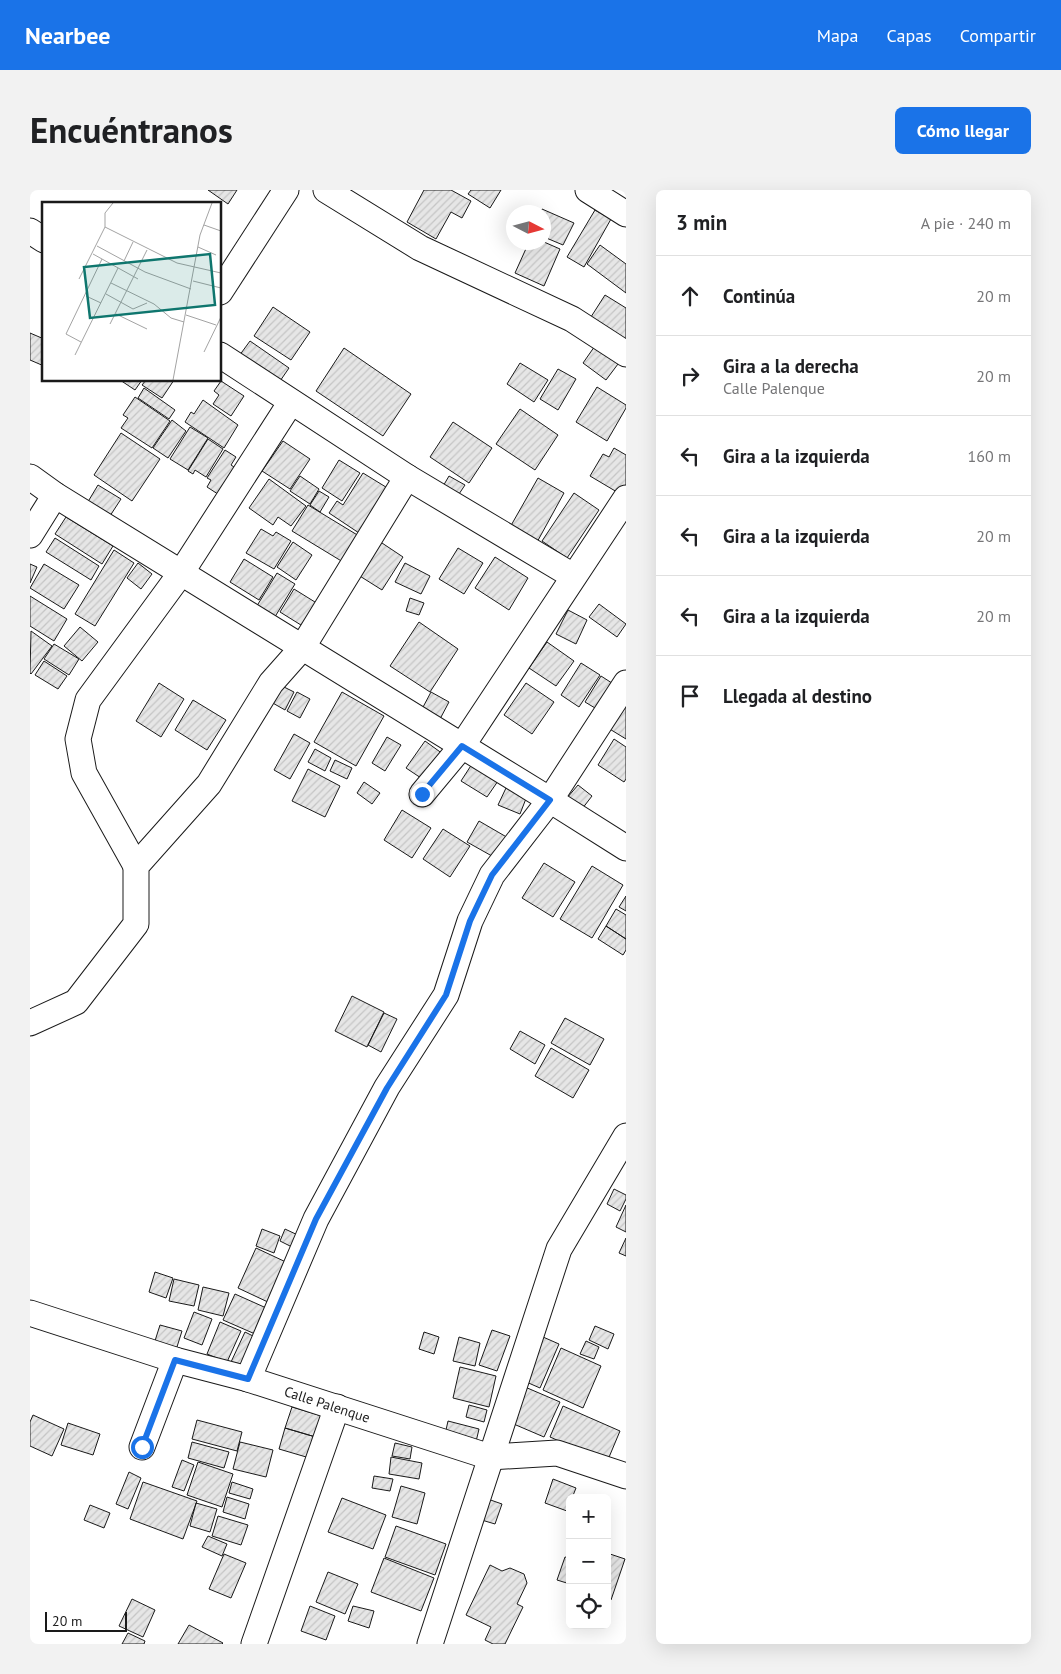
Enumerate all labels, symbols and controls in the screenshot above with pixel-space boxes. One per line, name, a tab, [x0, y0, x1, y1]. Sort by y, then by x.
text: Nearbee	[25, 20, 110, 51]
text: Mapa	[817, 24, 859, 47]
text: Capas	[887, 24, 932, 47]
text: Compartir	[960, 24, 1036, 47]
text: Encuéntranos	[30, 107, 233, 153]
button: Cómo llegar	[895, 107, 1031, 154]
inset map	[42, 202, 221, 381]
north arrow	[506, 205, 551, 250]
text: 3 min	[676, 209, 727, 236]
text: A pie · 240 m	[921, 213, 1011, 233]
icon: ahead	[676, 282, 704, 310]
text: Continúa	[723, 284, 795, 308]
text: 20 m	[976, 286, 1011, 306]
text: Gira a la derecha	[723, 354, 859, 378]
icon: right	[676, 362, 704, 390]
text: 20 m	[976, 366, 1011, 386]
text: Calle Palenque	[723, 378, 825, 398]
icon: left	[676, 442, 704, 470]
text: Gira a la izquierda	[723, 444, 870, 468]
text: 160 m	[968, 446, 1011, 466]
icon: left	[676, 522, 704, 550]
text: Gira a la izquierda	[723, 524, 870, 548]
text: 20 m	[976, 526, 1011, 546]
icon: left	[676, 602, 704, 630]
text: Gira a la izquierda	[723, 604, 870, 628]
text: 20 m	[976, 606, 1011, 626]
icon: arrive	[676, 682, 704, 710]
text: Llegada al destino	[723, 684, 872, 708]
route end	[411, 783, 434, 806]
street label: Calle Palenque	[282, 1382, 372, 1427]
route start	[131, 1436, 154, 1459]
map controls	[566, 1494, 611, 1629]
button: +	[566, 1494, 611, 1539]
button: −	[566, 1539, 611, 1584]
button: locate	[566, 1584, 611, 1629]
scale bar	[45, 1609, 128, 1632]
text: 20 m	[52, 1612, 82, 1630]

